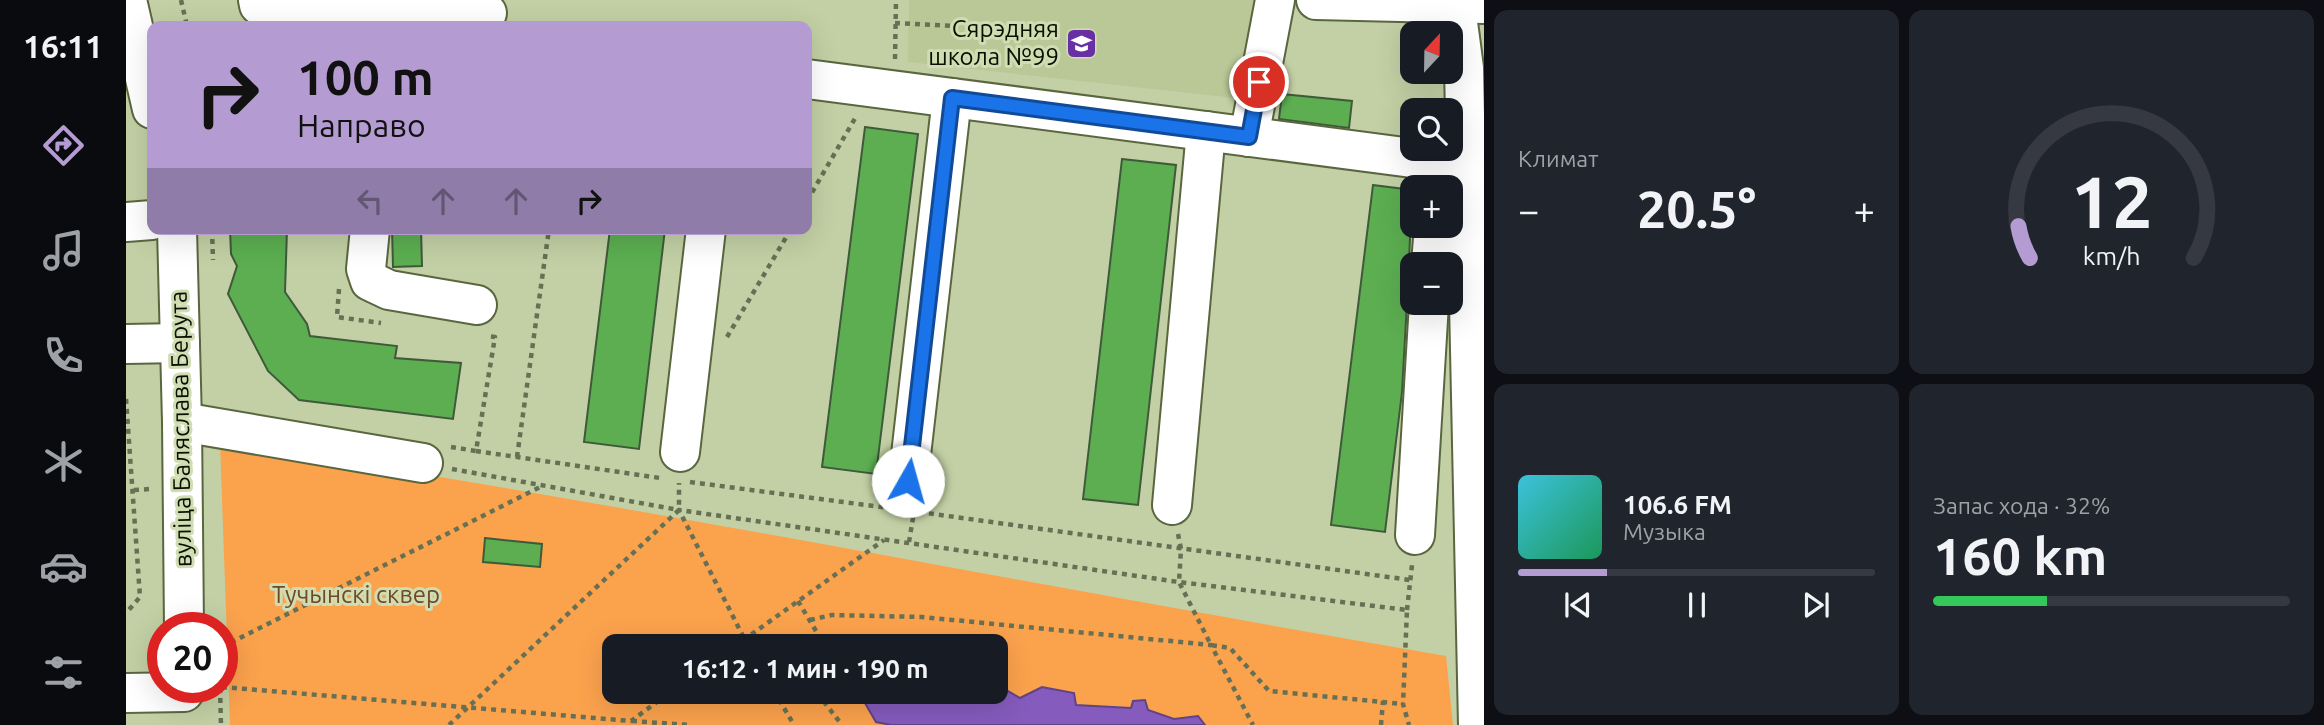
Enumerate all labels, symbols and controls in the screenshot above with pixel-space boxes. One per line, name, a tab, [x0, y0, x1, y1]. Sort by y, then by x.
place label: Сярэдняя школа №99	[928, 15, 1059, 70]
north arrow	[1400, 21, 1463, 84]
map controls	[1400, 21, 1463, 315]
school or university icon: Сярэдняя школа №99	[1065, 26, 1099, 60]
text: 16:11	[23, 28, 103, 64]
icon: right	[182, 49, 273, 140]
text: 100 m	[297, 49, 434, 104]
pin	[1229, 52, 1289, 112]
icon: arrive	[1240, 63, 1278, 101]
button: search	[1400, 98, 1463, 161]
text: Направо	[297, 107, 426, 143]
icon: directions	[39, 121, 88, 170]
text: Климат	[1518, 146, 1598, 171]
text: 12	[2070, 160, 2153, 242]
button: +	[1400, 175, 1463, 238]
text: 20.5°	[1637, 180, 1756, 238]
icon: left	[351, 182, 389, 220]
icon: ahead	[424, 182, 462, 220]
icon: ahead	[497, 182, 535, 220]
icon: right	[570, 182, 608, 220]
text: −	[1518, 189, 1539, 231]
text: +	[1854, 189, 1875, 231]
icon: music	[39, 226, 88, 275]
text: km/h	[2083, 242, 2140, 270]
button: −	[1400, 252, 1463, 315]
street label: вуліца Баляслава Берута	[165, 291, 196, 567]
icon: phone	[39, 331, 88, 380]
icon: climate	[39, 437, 88, 486]
position arrow	[871, 444, 945, 518]
text: 106.6 FM	[1623, 490, 1732, 519]
text: Запас хода · 32%	[1933, 493, 2110, 518]
text: Музыка	[1623, 519, 1706, 544]
text: 160 km	[1933, 527, 2107, 585]
icon: car	[39, 542, 88, 591]
park label: Тучынскі сквер	[272, 581, 440, 608]
icon: previous	[1559, 586, 1597, 624]
icon: pause	[1678, 586, 1716, 624]
icon: next	[1797, 586, 1835, 624]
speed limit sign: 20	[147, 612, 238, 703]
icon: filters	[39, 648, 88, 697]
text: 16:12 · 1 мин · 190 m	[682, 654, 928, 683]

